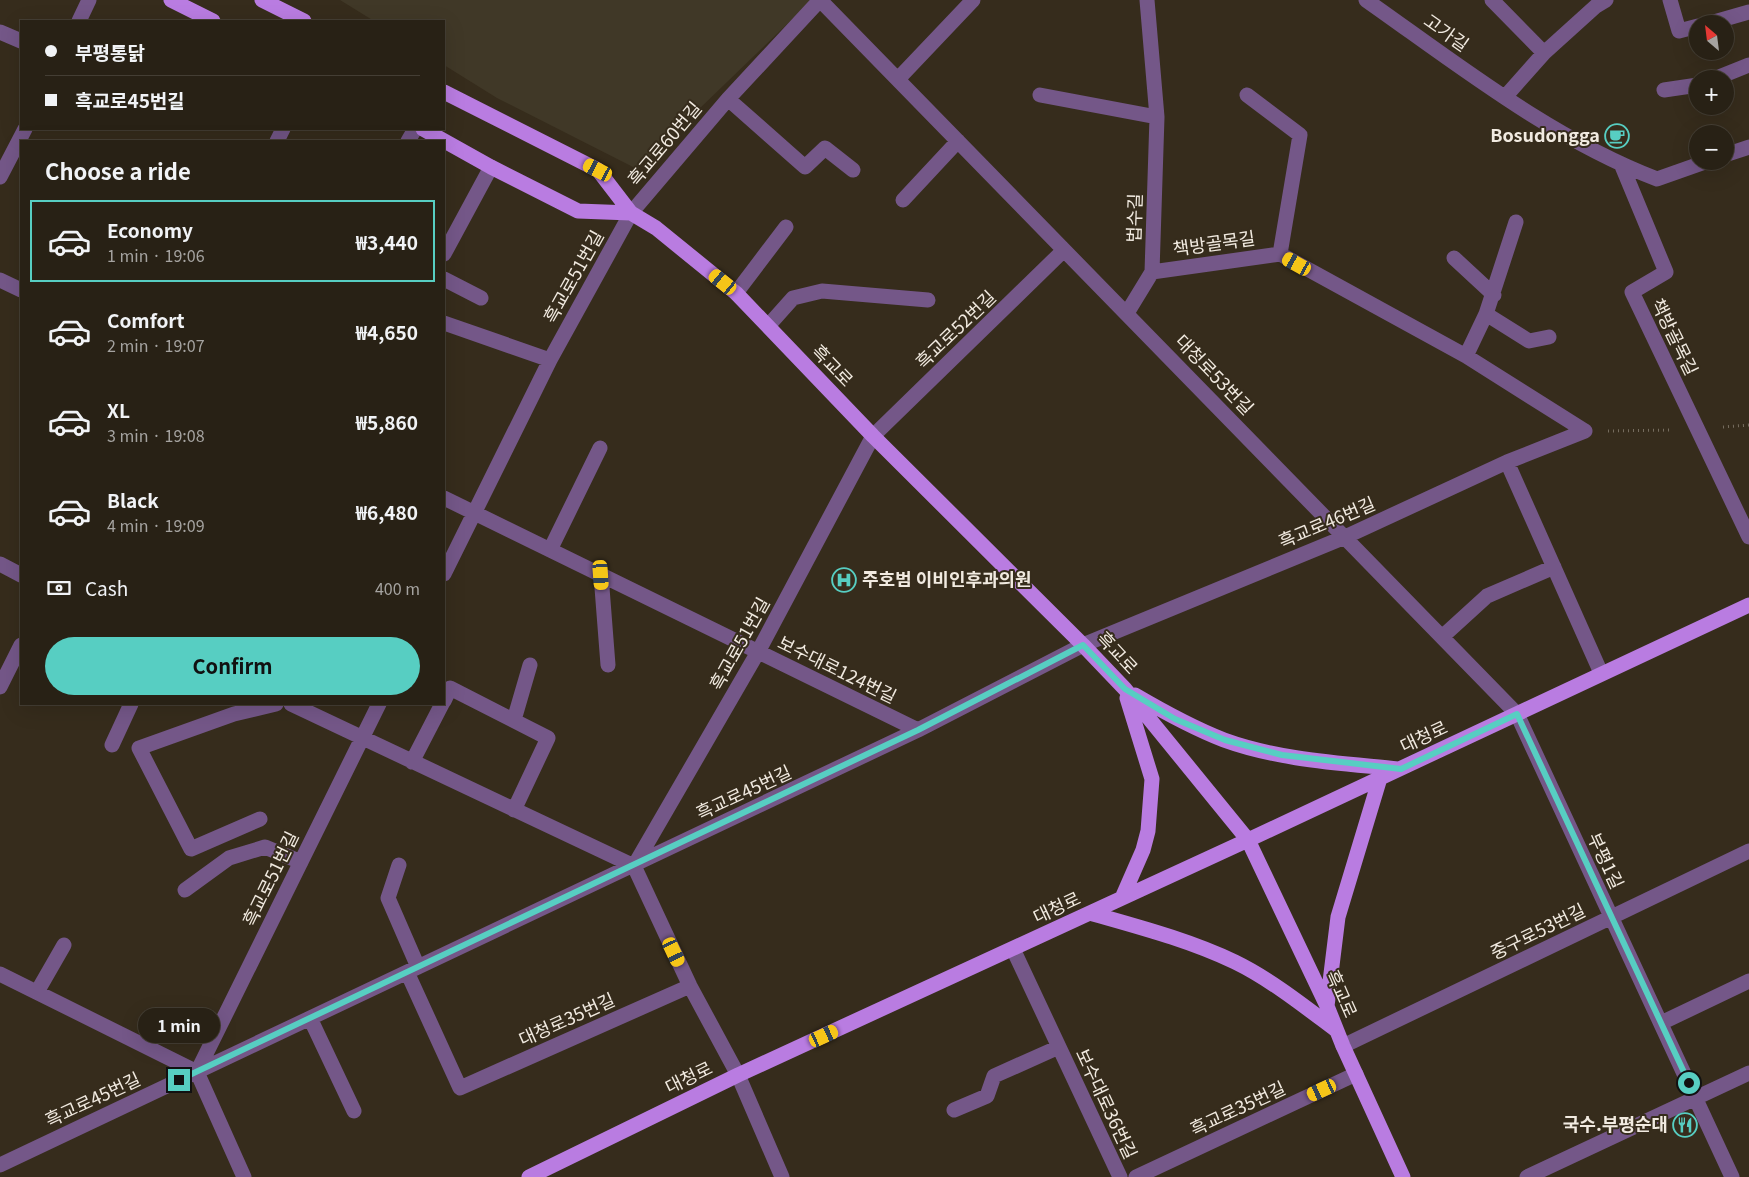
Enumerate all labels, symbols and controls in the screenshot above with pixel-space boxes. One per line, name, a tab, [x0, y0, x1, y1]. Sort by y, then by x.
street label: 고가길	[1419, 6, 1475, 56]
north arrow	[1689, 15, 1734, 60]
map controls	[1689, 15, 1734, 170]
text: 부평통닭	[75, 38, 145, 65]
button: +	[1689, 70, 1734, 115]
text: 흑교로45번길	[75, 86, 185, 113]
street label: 흑교로60번길	[620, 95, 706, 190]
place label: Bosudongga	[1490, 121, 1600, 147]
cafe icon: Bosudongga	[1604, 123, 1630, 149]
button: −	[1689, 125, 1734, 170]
text: Choose a ride	[45, 154, 191, 186]
car	[581, 157, 614, 183]
street label: 법수길	[1119, 193, 1147, 243]
text: Economy	[107, 216, 193, 243]
icon: car	[47, 219, 92, 264]
street label: 책방골목길	[1171, 223, 1257, 261]
street label: 흑교로51번길	[536, 225, 609, 327]
text: ₩3,440	[356, 228, 418, 255]
text: 1 min · 19:06	[107, 243, 205, 267]
car	[1280, 250, 1313, 278]
car	[706, 267, 739, 297]
street label: 흑교로52번길	[909, 284, 1001, 374]
street label: 책방골목길	[1646, 293, 1706, 379]
text: Comfort	[107, 306, 185, 333]
icon: car	[47, 309, 92, 354]
text: ₩4,650	[356, 318, 418, 345]
street label: 대청로53번길	[1170, 328, 1260, 420]
text: 2 min · 19:07	[107, 333, 205, 357]
street label: 흑교로	[807, 338, 860, 392]
text: XL	[107, 396, 130, 423]
icon: car	[47, 399, 92, 444]
text: ₩5,860	[356, 408, 418, 435]
text: 3 min · 19:08	[107, 423, 205, 447]
text: Black	[107, 486, 159, 513]
icon: car	[47, 489, 92, 534]
street label: 흑교로46번길	[1274, 489, 1379, 553]
text: ₩6,480	[356, 498, 418, 525]
text: 4 min · 19:09	[107, 513, 205, 537]
car	[592, 560, 609, 590]
place label: 주호범 이비인후과의원	[862, 565, 1032, 591]
hospital icon: 주호범 이비인후과의원	[831, 567, 857, 593]
icon: cash	[45, 574, 73, 602]
text: Cash	[85, 574, 128, 601]
text: 400 m	[375, 576, 420, 600]
street label: 흑교로51번길	[702, 592, 775, 694]
street label: 흑교로	[1092, 625, 1145, 679]
street label: 보수대로124번길	[774, 628, 902, 708]
button: Confirm	[45, 637, 420, 695]
street label: 대청로	[1395, 713, 1451, 757]
street label: 흑교로45번길	[691, 758, 795, 825]
street label: 흑교로51번길	[235, 826, 303, 930]
street label: 부평1길	[1582, 828, 1631, 893]
street label: 대청로	[1028, 884, 1084, 928]
street label: 중구로53번길	[1485, 896, 1589, 964]
car	[660, 935, 687, 969]
street label: 흑교로	[1321, 965, 1365, 1021]
street label: 대청로35번길	[514, 985, 618, 1051]
callout: 1 min	[138, 1008, 220, 1042]
text: 1 min	[157, 1013, 201, 1037]
car	[807, 1023, 840, 1049]
street label: 보수대로36번길	[1071, 1044, 1145, 1163]
street label: 대청로	[660, 1054, 716, 1099]
street label: 흑교로45번길	[40, 1065, 144, 1132]
route end	[168, 1069, 190, 1091]
route start	[1678, 1072, 1700, 1094]
street label: 흑교로35번길	[1185, 1074, 1289, 1141]
car	[1305, 1077, 1338, 1103]
place label: 국수.부평순대	[1563, 1110, 1668, 1136]
restaurant icon: 국수.부평순대	[1672, 1112, 1698, 1138]

